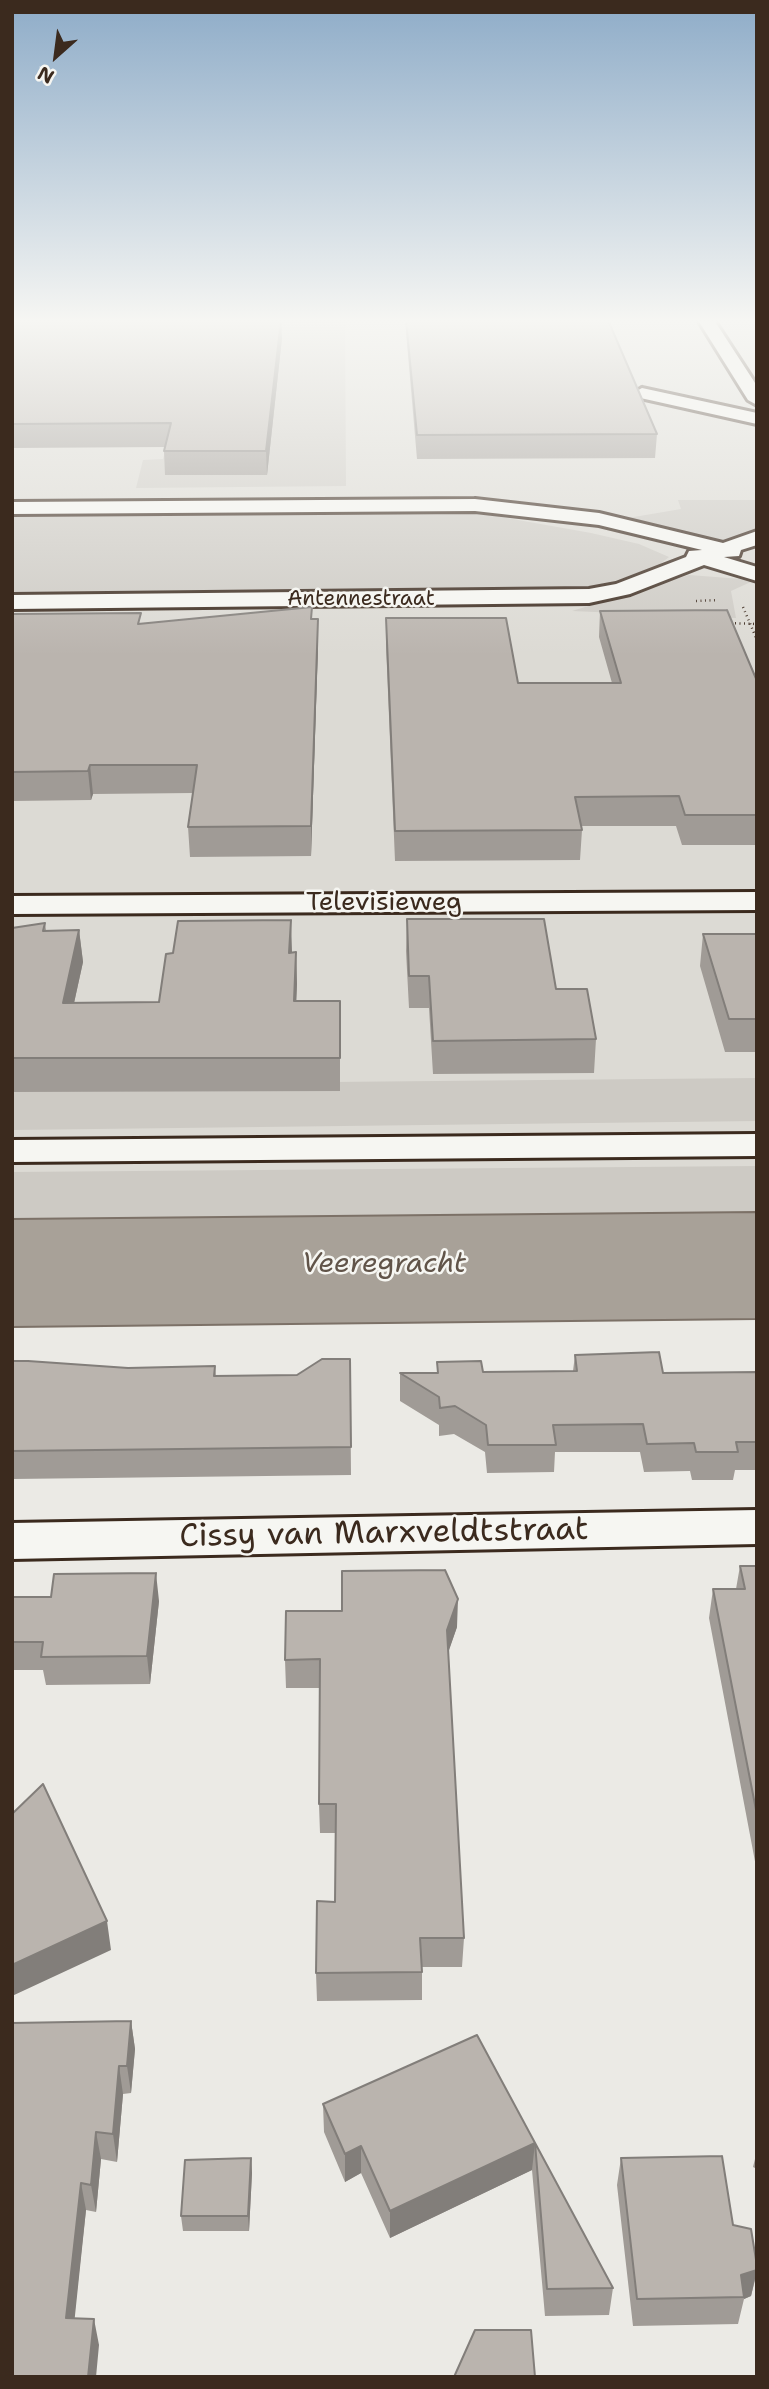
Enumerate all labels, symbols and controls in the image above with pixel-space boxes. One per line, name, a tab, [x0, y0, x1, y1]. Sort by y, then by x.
north arrow	[21, 21, 91, 91]
text: N	[33, 60, 58, 90]
street label: Antennestraat	[287, 587, 435, 613]
street label: Televisieweg	[306, 887, 462, 919]
water label: Veeregracht	[302, 1248, 466, 1282]
street label: Cissy van Marxveldtstraat	[179, 1511, 589, 1557]

